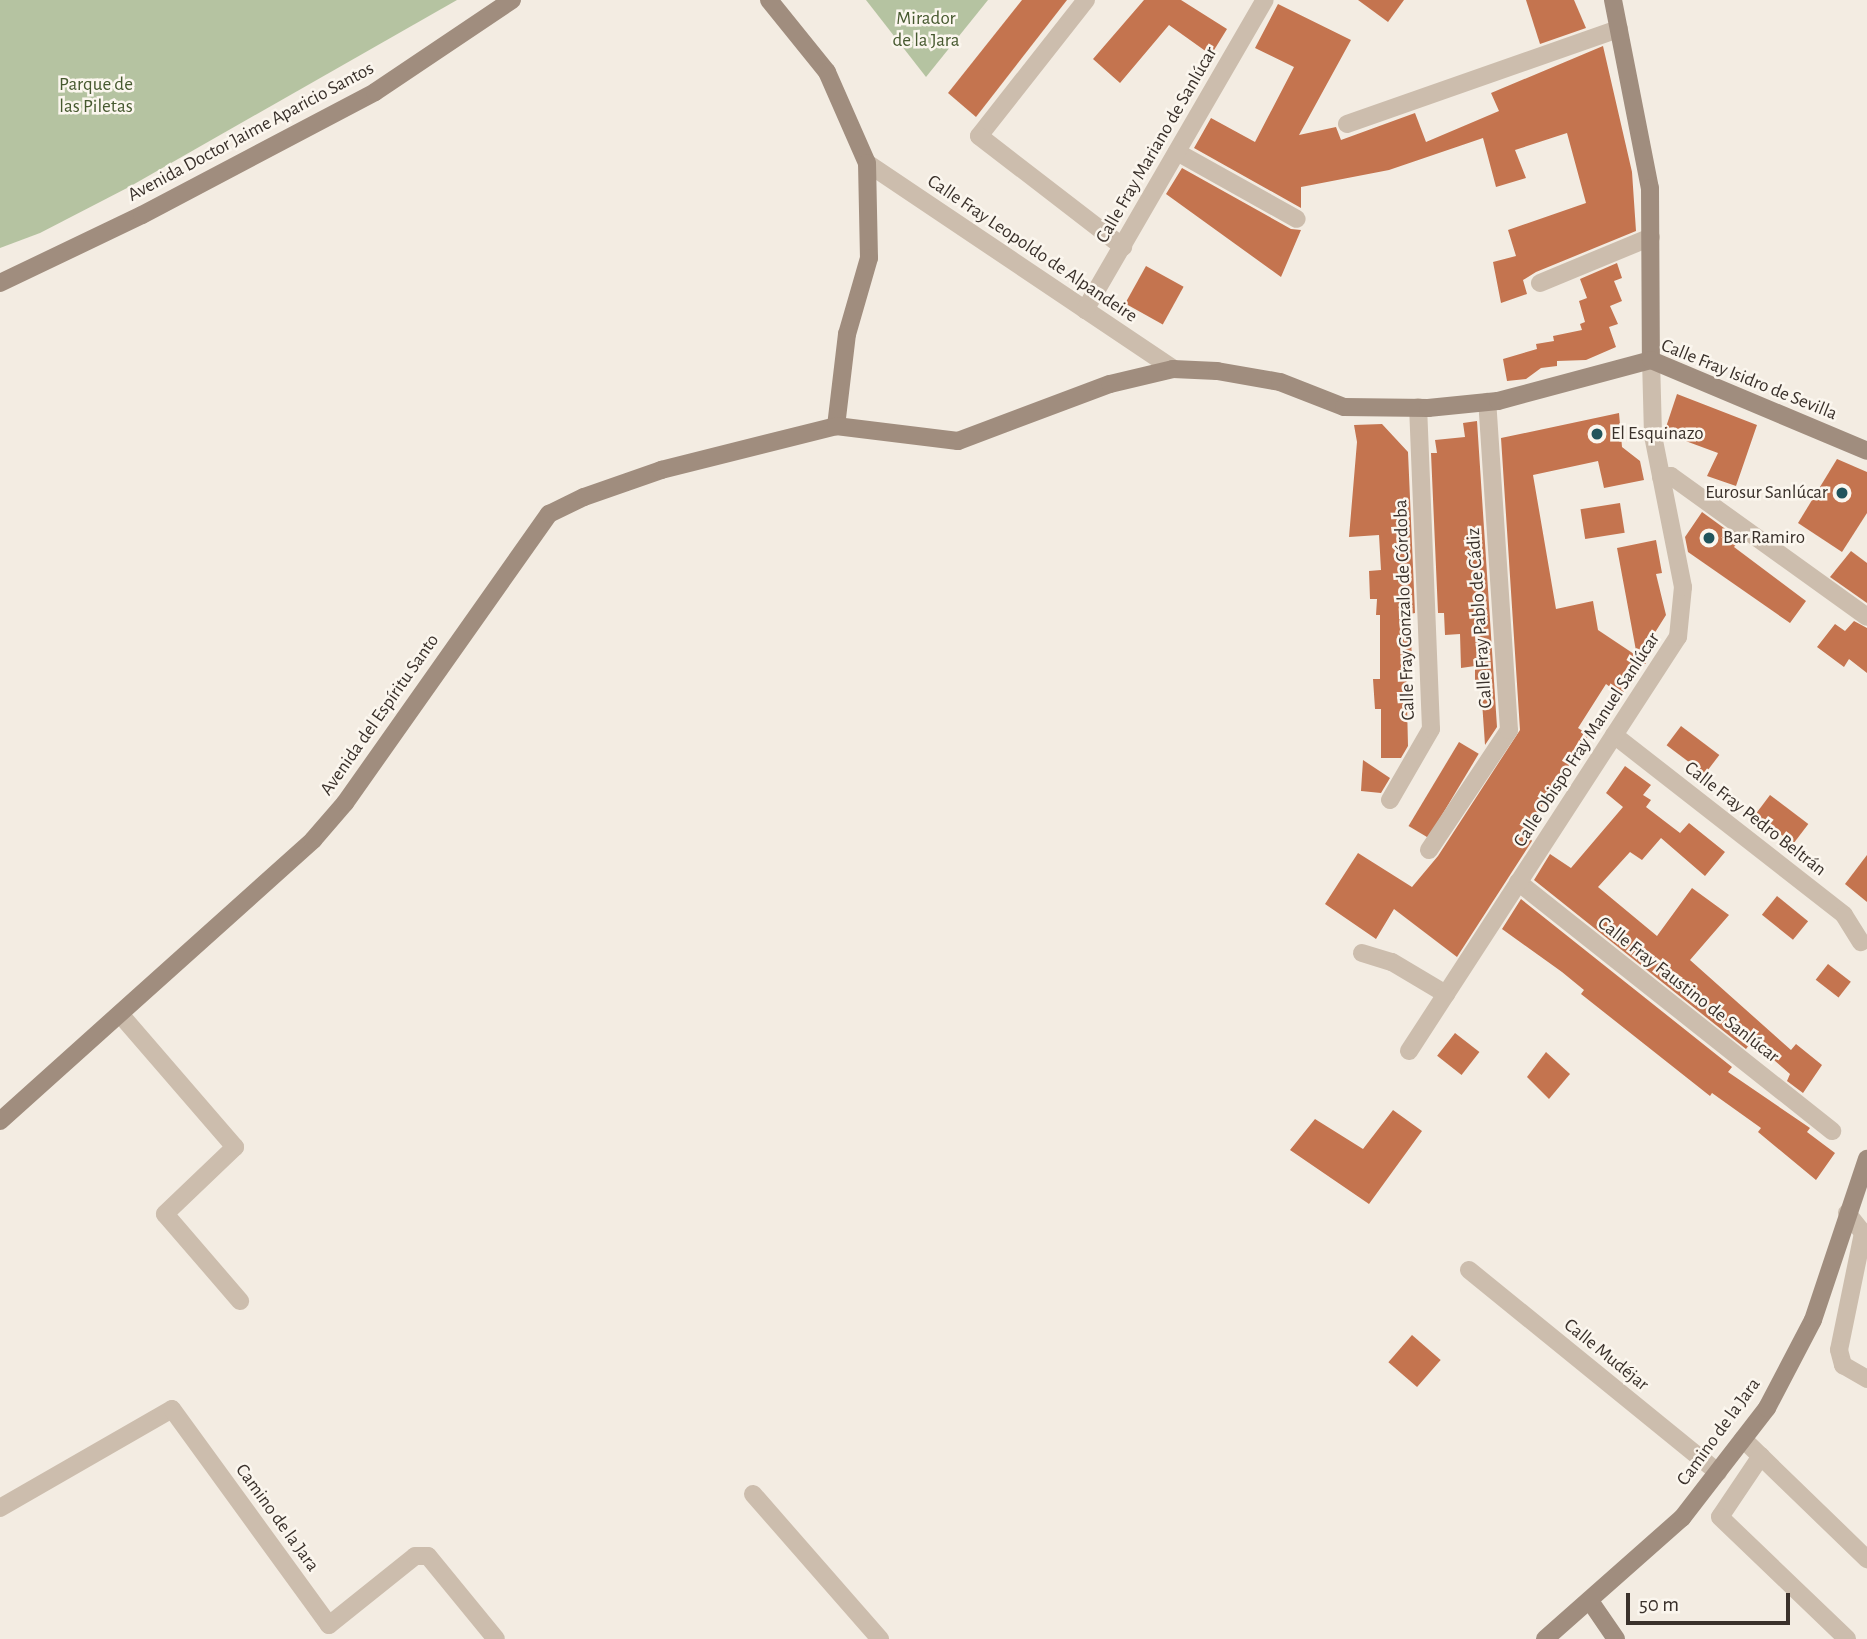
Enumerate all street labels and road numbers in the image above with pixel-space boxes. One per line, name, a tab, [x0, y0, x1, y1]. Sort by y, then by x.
street label: Calle Fray Mariano de Sanlúcar	[1091, 43, 1223, 247]
street label: Avenida Doctor Jaime Aparicio Santos	[124, 57, 378, 207]
street label: Calle Fray Leopoldo de Alpandeire	[923, 170, 1141, 328]
street label: Calle Fray Isidro de Sevilla	[1658, 334, 1840, 426]
street label: Calle Fray Gonzalo de Córdoba	[1390, 499, 1420, 721]
street label: Calle Fray Pablo de Cádiz	[1462, 527, 1498, 709]
street label: Calle Obispo Fray Manuel Sanlúcar	[1509, 628, 1665, 852]
street label: Avenida del Espíritu Santo	[316, 630, 444, 800]
street label: Calle Fray Pedro Beltrán	[1680, 757, 1830, 881]
street label: Calle Fray Faustino de Sanlúcar	[1593, 912, 1783, 1068]
street label: Calle Mudéjar	[1559, 1314, 1653, 1396]
street label: Camino de la Jara	[1672, 1374, 1766, 1490]
street label: Camino de la Jara	[230, 1460, 324, 1576]

